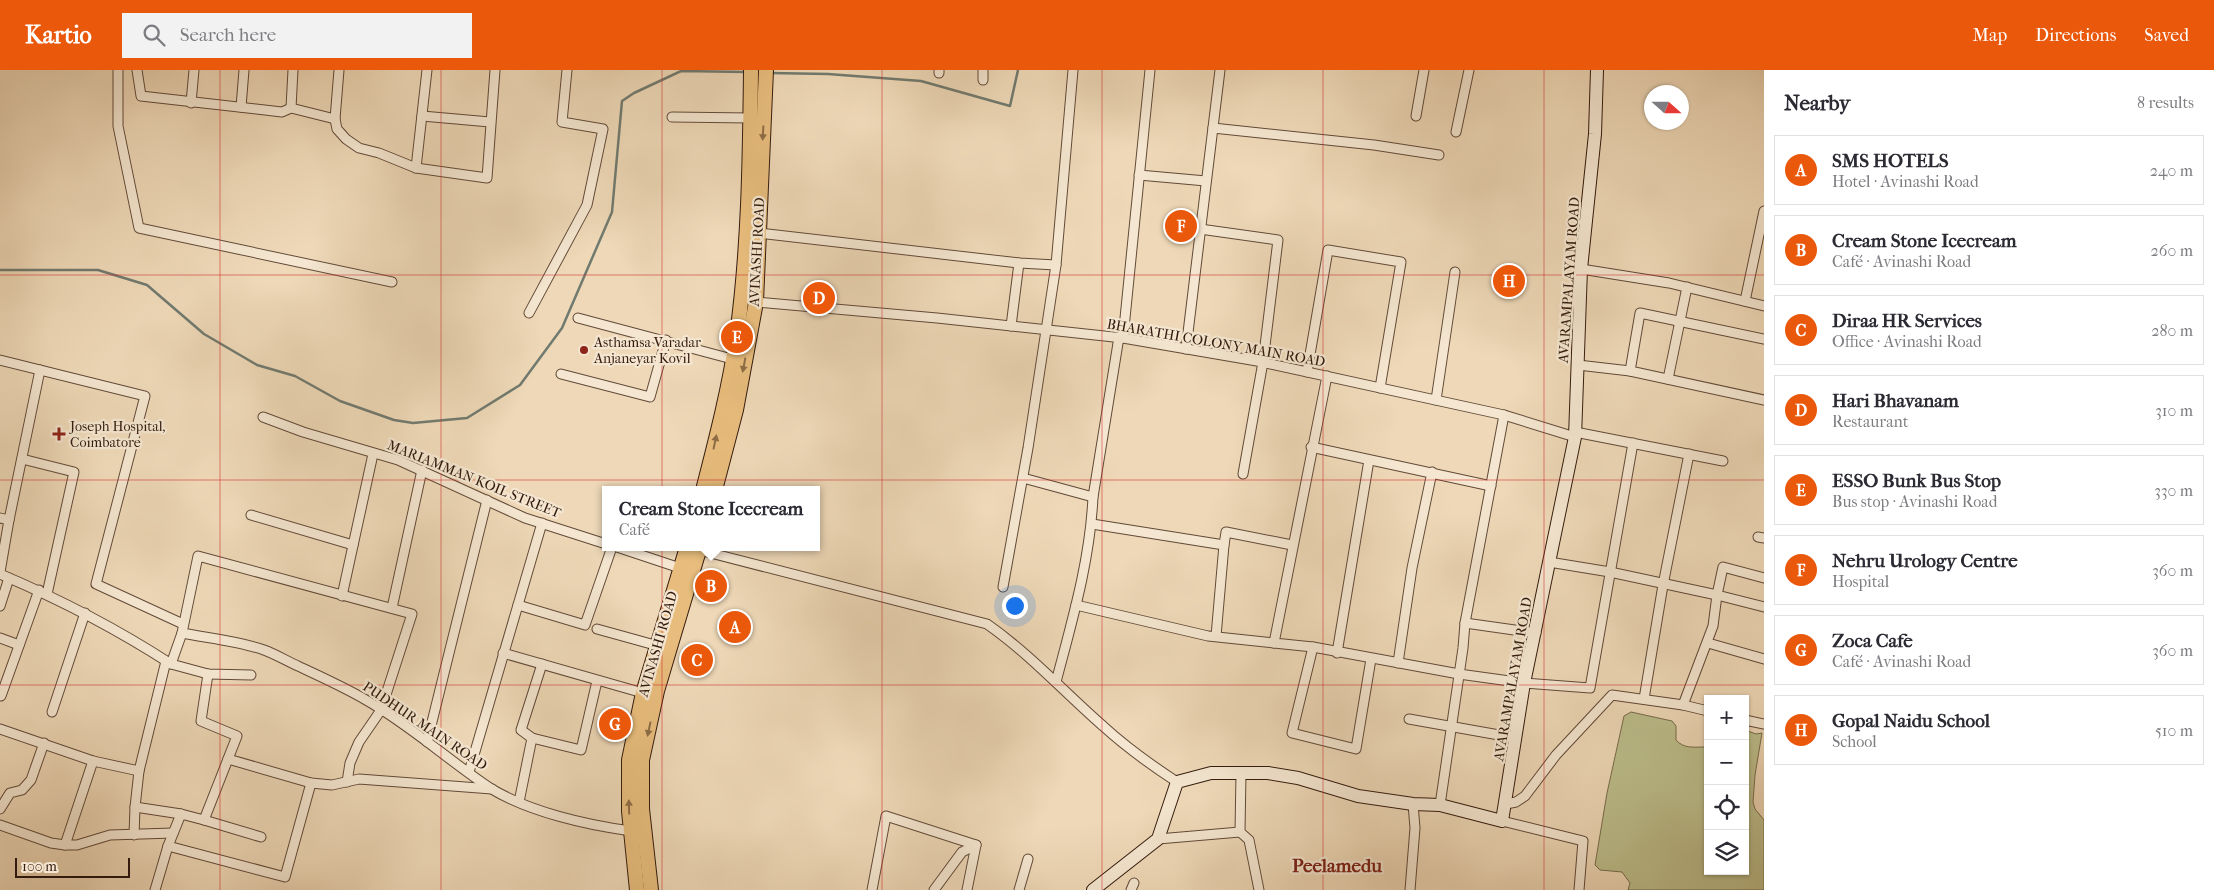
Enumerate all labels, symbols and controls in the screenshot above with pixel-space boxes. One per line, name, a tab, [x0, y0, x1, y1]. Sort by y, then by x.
search box	[122, 13, 472, 58]
text: Kartio	[25, 21, 92, 49]
icon: search	[140, 21, 168, 49]
text: Search here	[180, 24, 276, 46]
text: Map	[1973, 25, 2007, 46]
text: Directions	[2035, 25, 2116, 46]
text: Saved	[2144, 25, 2189, 46]
north arrow	[1644, 85, 1689, 130]
text: Nearby	[1784, 91, 1850, 115]
text: 8 results	[2137, 93, 2194, 112]
one-way arrow	[758, 126, 766, 142]
text: SMS HOTELS	[1832, 150, 1949, 172]
text: A	[1796, 161, 1806, 180]
text: 240 m	[2150, 161, 2193, 180]
text: Hotel · Avinashi Road	[1832, 172, 1979, 191]
street label: AVARAMPALAYAM ROAD	[1555, 196, 1583, 365]
street label: AVINASHI ROAD	[746, 197, 768, 308]
pin: F	[1165, 207, 1197, 245]
text: Cream Stone Icecream	[1832, 230, 2017, 252]
text: B	[1796, 241, 1806, 260]
text: 260 m	[2151, 241, 2193, 260]
text: Café · Avinashi Road	[1832, 252, 1971, 271]
pin: H	[1493, 262, 1525, 300]
pin: D	[803, 279, 835, 317]
text: Diraa HR Services	[1832, 310, 1982, 332]
street label: BHARATHI COLONY MAIN ROAD	[1106, 315, 1327, 371]
pin: E	[721, 318, 753, 356]
text: C	[1796, 321, 1806, 340]
text: 280 m	[2151, 321, 2193, 340]
text: Office · Avinashi Road	[1832, 332, 1982, 351]
place label: Asthamsa Varadar Anjaneyar Kovil	[593, 334, 701, 367]
marker: Asthamsa Varadar Anjaneyar Kovil	[578, 344, 590, 356]
one-way arrow	[740, 357, 748, 373]
text: Hari Bhavanam	[1832, 390, 1959, 412]
text: D	[1795, 401, 1807, 420]
text: 310 m	[2155, 401, 2193, 420]
text: Restaurant	[1832, 412, 1908, 431]
place label: Joseph Hospital, Coimbatore	[69, 418, 166, 451]
marker: Joseph Hospital, Coimbatore	[52, 427, 66, 441]
one-way arrow	[711, 434, 719, 450]
street label: MARIAMMAN KOIL STREET	[385, 436, 564, 522]
text: ESSO Bunk Bus Stop	[1832, 470, 2001, 492]
text: E	[1796, 481, 1806, 500]
text: 330 m	[2154, 481, 2193, 500]
popup	[602, 486, 820, 551]
text: Bus stop · Avinashi Road	[1832, 492, 1997, 511]
text: Cream Stone Icecream	[619, 498, 803, 520]
text: Café	[619, 520, 650, 539]
text: Nehru Urology Centre	[1832, 550, 2018, 572]
text: F	[1797, 561, 1805, 580]
text: 360 m	[2152, 561, 2193, 580]
pin: B	[695, 567, 727, 605]
text: Hospital	[1832, 572, 1889, 591]
street label: AVINASHI ROAD	[634, 589, 681, 700]
your location	[1002, 593, 1028, 619]
street label: AVARAMPALAYAM ROAD	[1490, 595, 1536, 763]
pin: A	[719, 608, 751, 646]
text: Zoca Cafe	[1832, 630, 1913, 652]
pin: C	[681, 641, 713, 679]
text: G	[1795, 641, 1807, 660]
text: 360 m	[2152, 641, 2193, 660]
text: Café · Avinashi Road	[1832, 652, 1971, 671]
street label: PUDHUR MAIN ROAD	[360, 678, 491, 774]
map controls	[1704, 695, 1749, 875]
button: +	[1704, 695, 1749, 740]
pin: G	[599, 705, 631, 743]
text: Gopal Naidu School	[1832, 710, 1990, 732]
one-way arrow	[645, 721, 653, 736]
text: H	[1795, 721, 1807, 740]
text: 510 m	[2155, 721, 2193, 740]
text: School	[1832, 732, 1877, 751]
button: −	[1704, 740, 1749, 785]
button: locate	[1704, 785, 1749, 830]
one-way arrow	[625, 798, 633, 814]
button: layers	[1704, 830, 1749, 875]
scale bar	[15, 855, 130, 878]
district label: Peelamedu	[1292, 855, 1382, 877]
text: 100 m	[22, 858, 57, 875]

